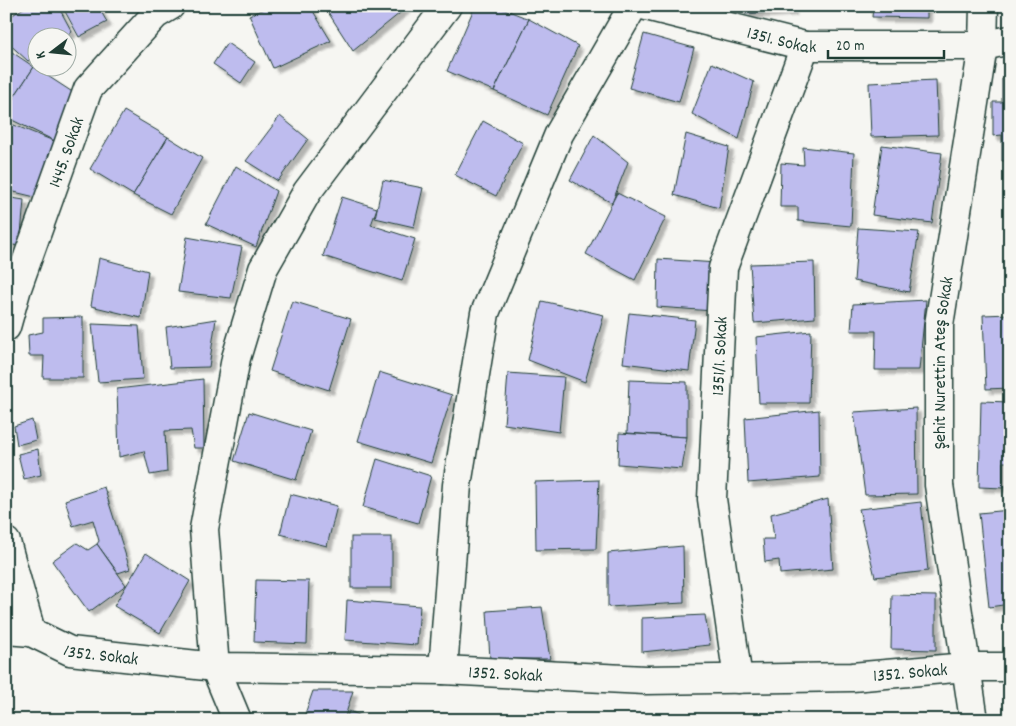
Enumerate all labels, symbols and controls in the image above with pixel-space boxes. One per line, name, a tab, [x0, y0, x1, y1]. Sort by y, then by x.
street label: 1351. Sokak	[744, 22, 816, 62]
north arrow	[28, 28, 78, 78]
scale bar	[828, 28, 945, 60]
text: 20 m	[836, 36, 864, 58]
text: K	[31, 49, 52, 61]
street label: 1445. Sokak	[44, 114, 92, 192]
street label: Şehit Nurettin Ateş Sokak	[929, 275, 961, 449]
street label: 1351/1. Sokak	[707, 316, 736, 397]
street label: 1352. Sokak	[58, 640, 139, 673]
street label: 1352. Sokak	[872, 659, 949, 690]
street label: 1352. Sokak	[468, 661, 543, 690]

